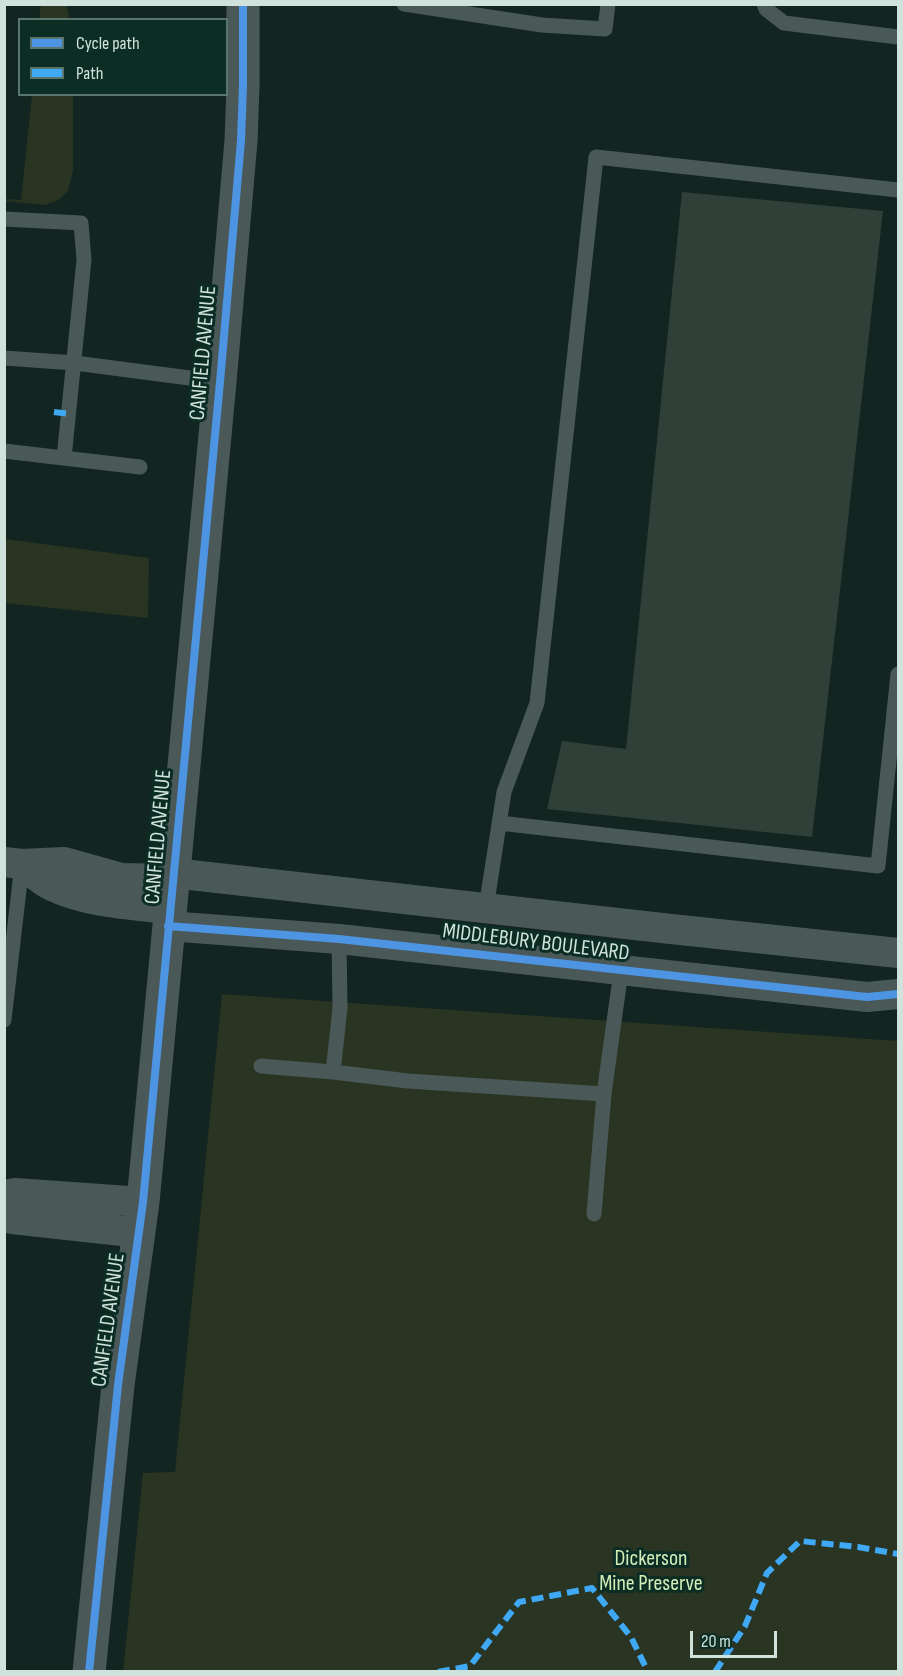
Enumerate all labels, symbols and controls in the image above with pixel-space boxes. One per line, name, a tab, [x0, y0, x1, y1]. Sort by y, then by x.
legend	[18, 18, 228, 96]
text: Cycle path	[76, 33, 140, 54]
text: Path	[76, 63, 104, 84]
street label: CANFIELD AVENUE	[185, 285, 223, 421]
street label: CANFIELD AVENUE	[140, 769, 178, 905]
street label: MIDDLEBURY BOULEVARD	[441, 918, 631, 968]
street label: CANFIELD AVENUE	[87, 1251, 131, 1389]
park label: Dickerson Mine Preserve	[599, 1546, 703, 1598]
scale bar	[693, 1619, 780, 1657]
text: 20 m	[701, 1631, 731, 1652]

